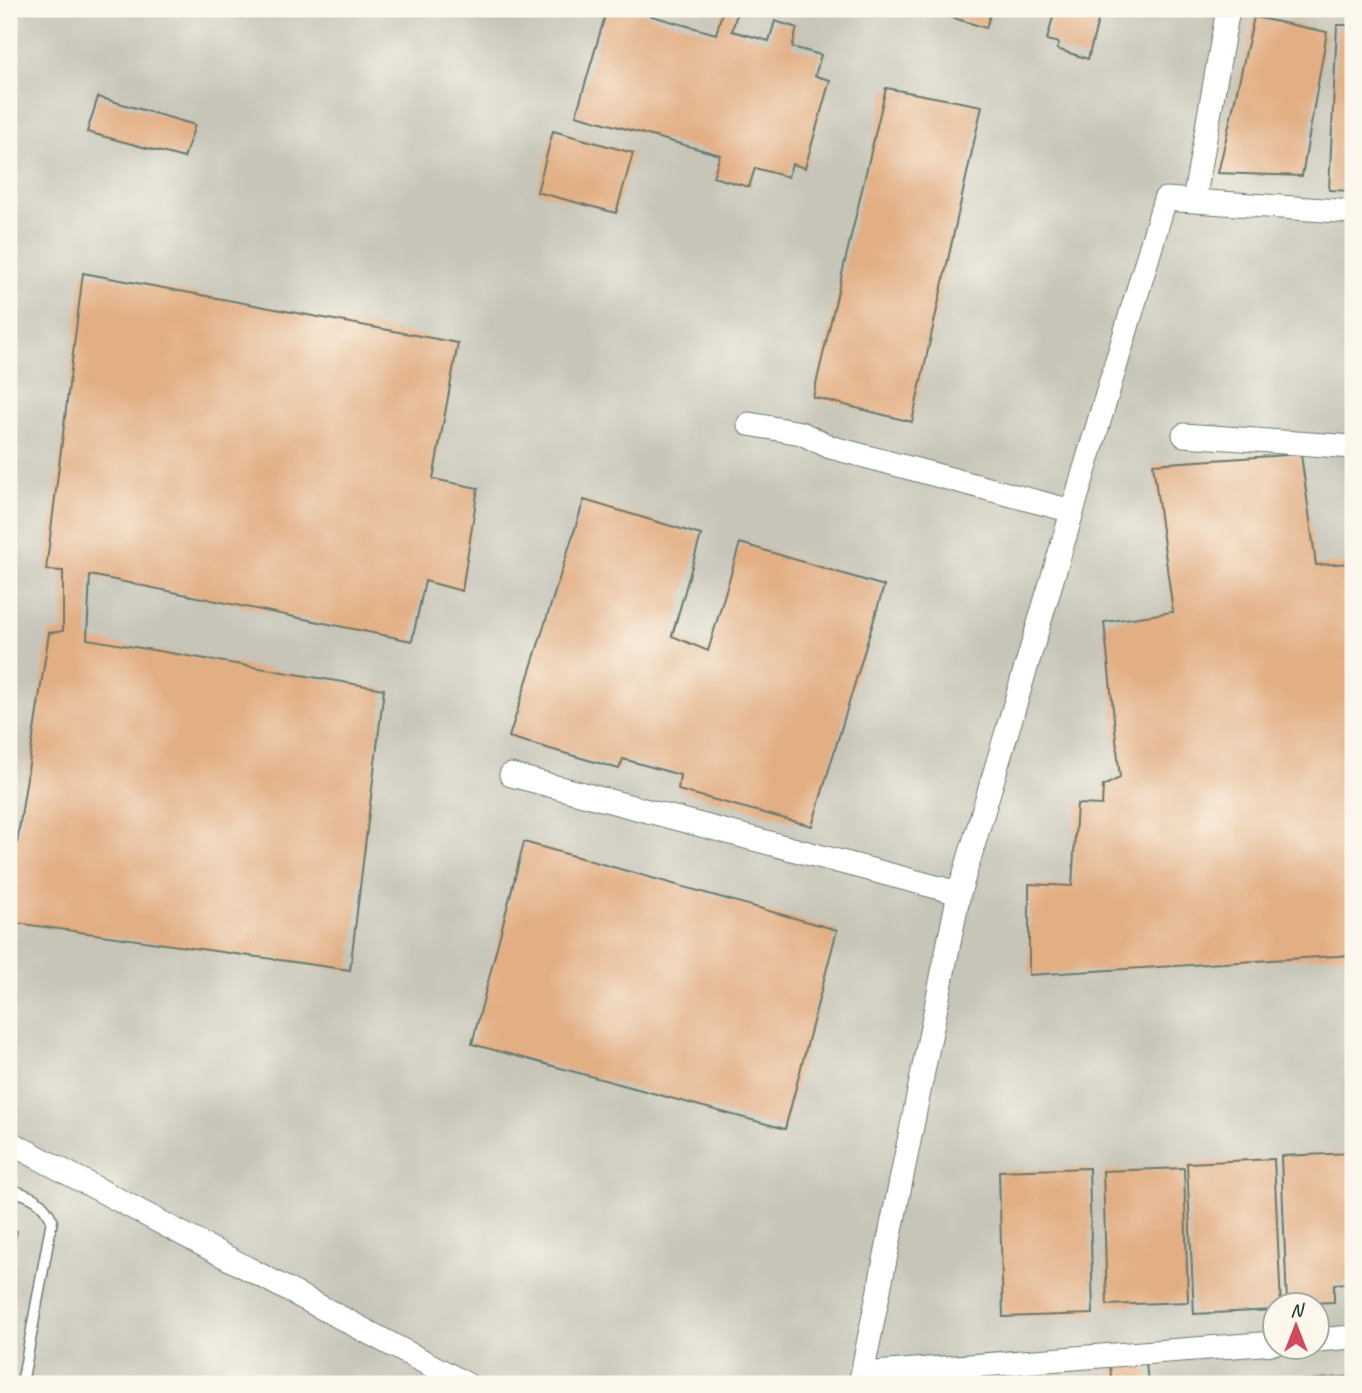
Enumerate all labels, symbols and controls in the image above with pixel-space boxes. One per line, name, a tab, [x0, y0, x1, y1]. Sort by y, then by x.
north arrow	[1260, 1292, 1330, 1362]
text: N	[1290, 1298, 1305, 1322]

